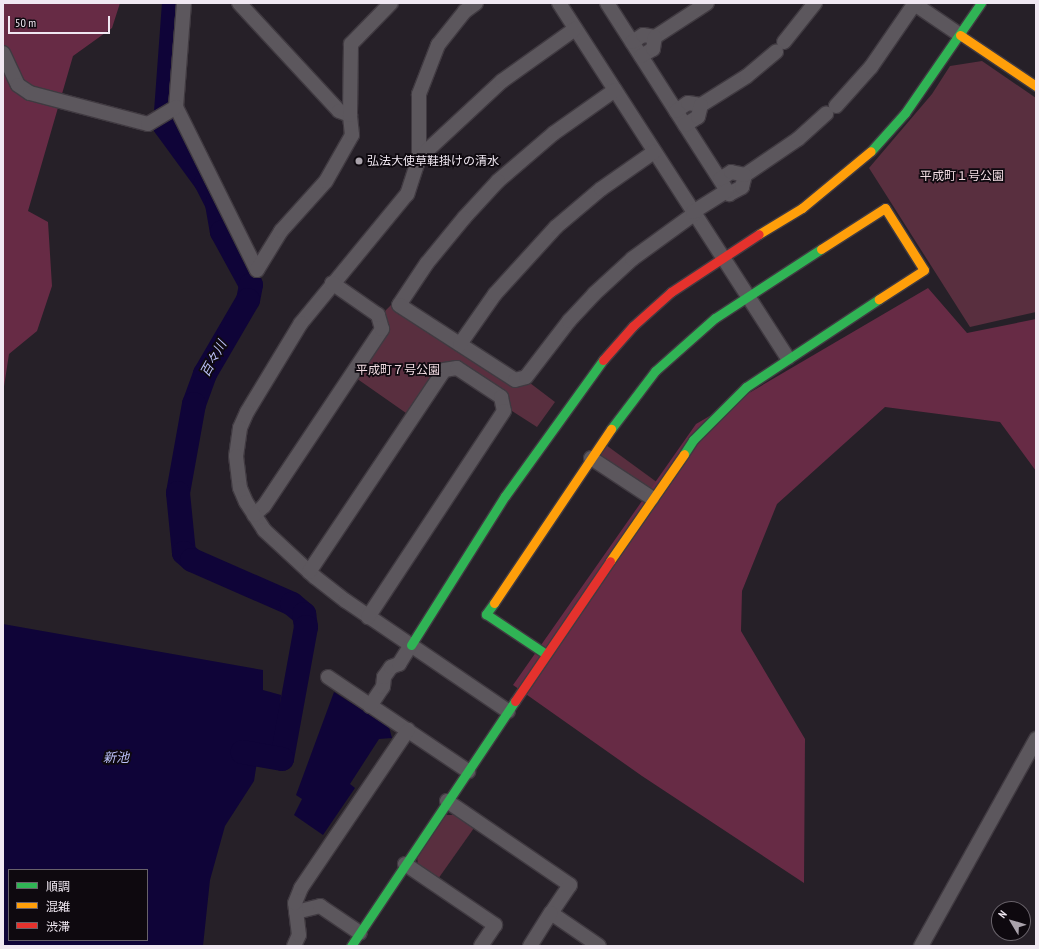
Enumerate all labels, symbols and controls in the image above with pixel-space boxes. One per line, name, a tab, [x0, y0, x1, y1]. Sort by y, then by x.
scale bar	[10, 8, 112, 34]
text: 50 m	[15, 15, 36, 30]
place label: 弘法大使草鞋掛けの清水	[367, 154, 499, 168]
marker: 弘法大使草鞋掛けの清水	[354, 156, 364, 166]
park label: 平成町１号公園	[920, 169, 1004, 183]
water label: 百々川	[198, 338, 230, 380]
park label: 平成町７号公園	[356, 363, 440, 377]
water label: 新池	[103, 750, 129, 766]
legend	[8, 869, 148, 941]
text: 順調	[46, 879, 70, 894]
text: 混雑	[46, 899, 70, 914]
north arrow	[991, 901, 1031, 941]
text: N	[995, 908, 1010, 921]
text: 渋滞	[46, 919, 70, 934]

